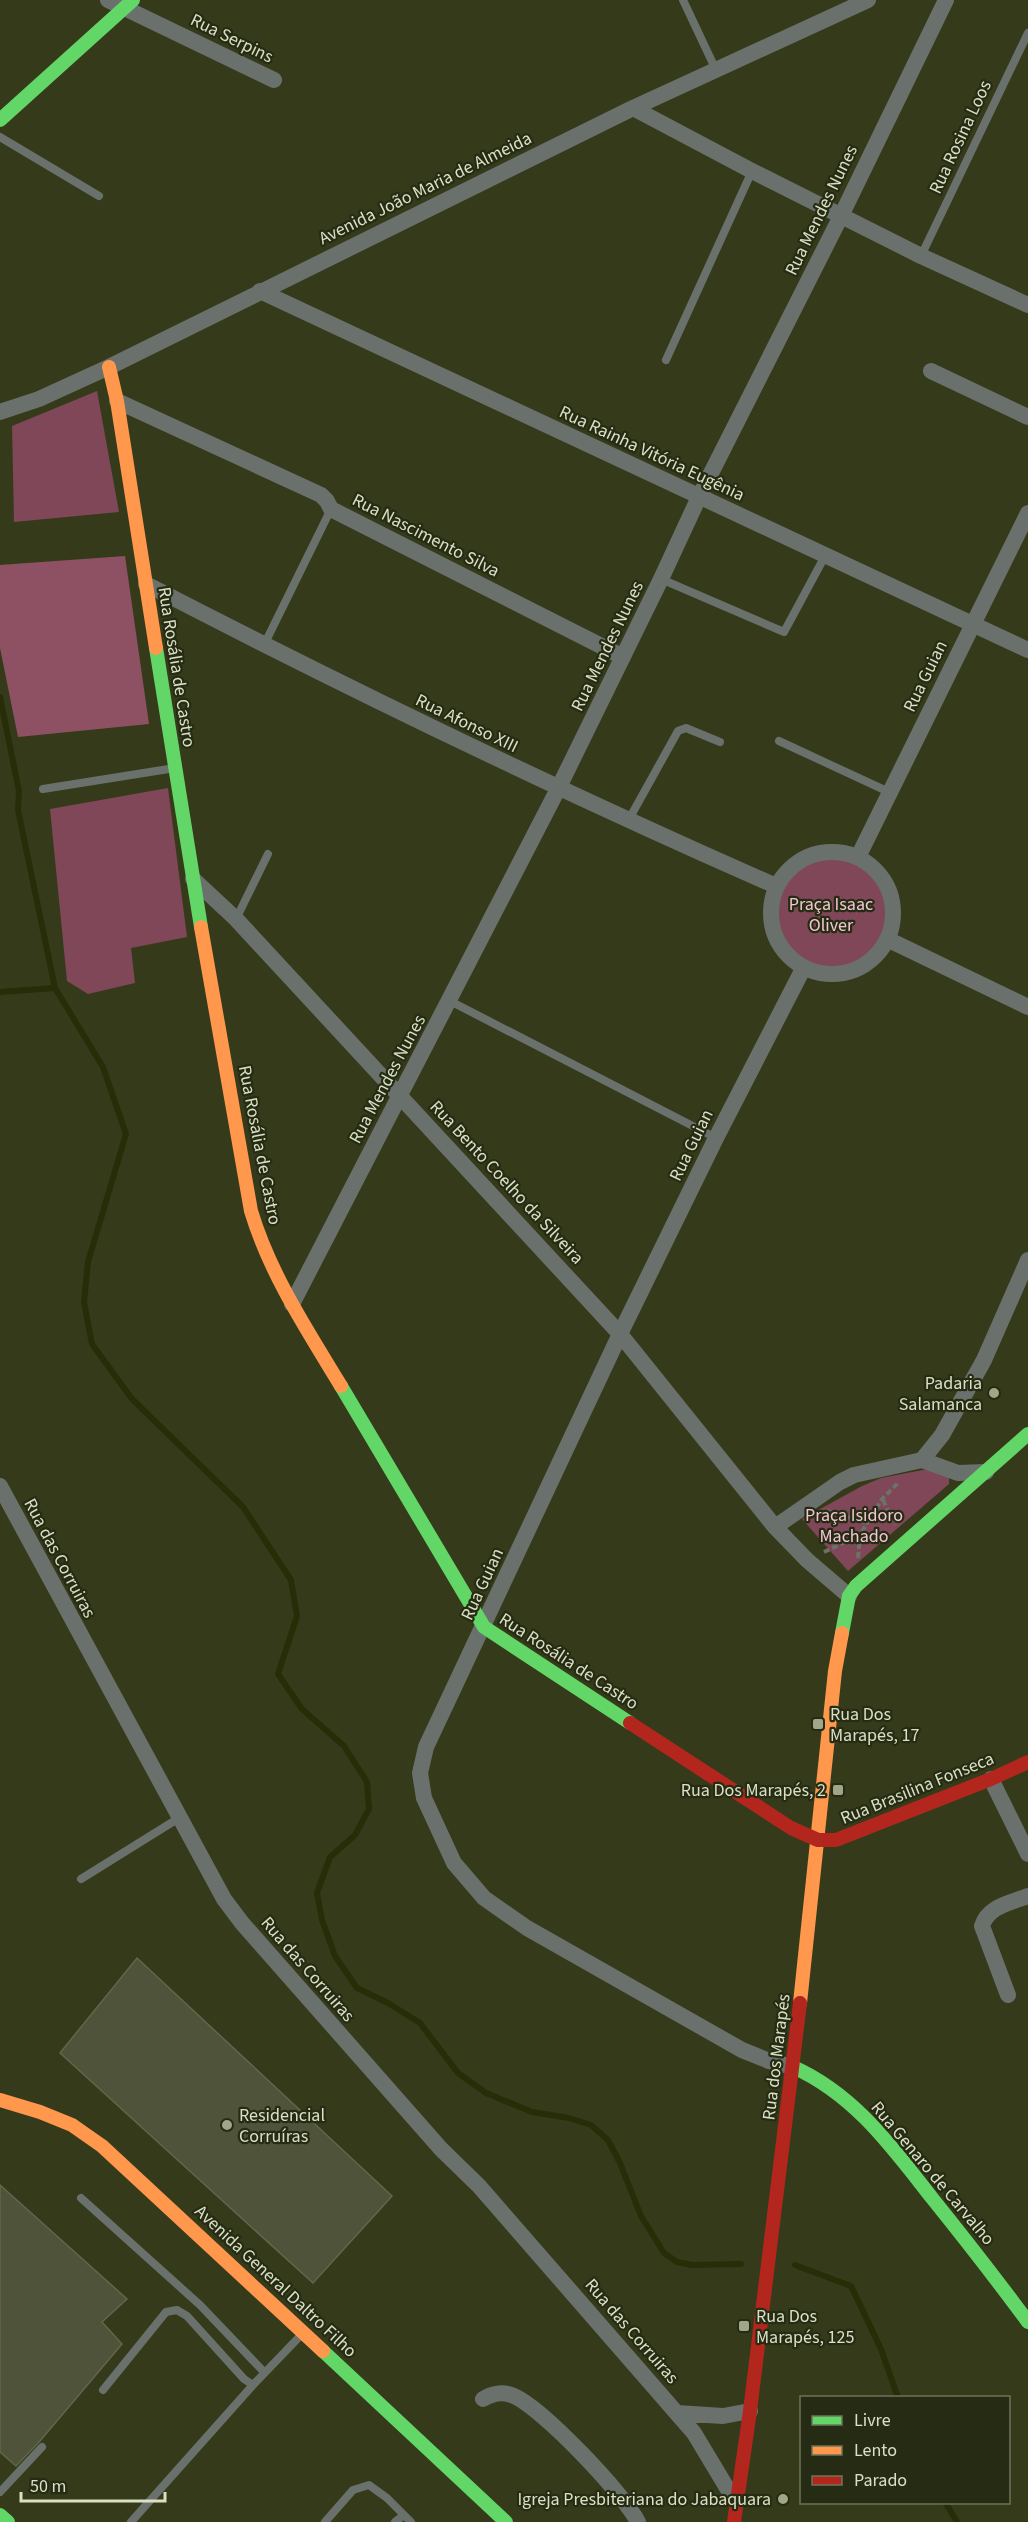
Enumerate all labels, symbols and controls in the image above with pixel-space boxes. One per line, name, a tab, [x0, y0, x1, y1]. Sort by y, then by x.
street label: Rua Serpins	[186, 8, 277, 69]
street label: Rua Rosina Loos	[923, 76, 998, 198]
street label: Avenida João Maria de Almeida	[315, 126, 536, 251]
street label: Rua Mendes Nunes	[779, 141, 864, 280]
street label: Rua Rainha Vitória Eugênia	[555, 399, 748, 507]
street label: Rua Nascimento Silva	[348, 487, 504, 583]
street label: Rua Mendes Nunes	[565, 577, 650, 716]
street label: Rua Rosália de Castro	[152, 585, 202, 749]
street label: Rua Guian	[897, 636, 954, 716]
street label: Rua Afonso XIII	[411, 688, 522, 759]
park label: Praça Isaac Oliver	[789, 892, 873, 938]
street label: Rua Mendes Nunes	[343, 1011, 432, 1148]
street label: Rua Rosália de Castro	[232, 1063, 287, 1227]
street label: Rua Bento Coelho da Silveira	[424, 1095, 589, 1270]
street label: Rua Guian	[663, 1105, 720, 1185]
place label: Padaria Salamanca	[899, 1371, 982, 1417]
marker: Padaria Salamanca	[987, 1386, 1001, 1400]
street label: Rua das Corruiras	[18, 1494, 102, 1622]
park label: Praça Isidoro Machado	[805, 1503, 903, 1549]
street label: Rua Guian	[455, 1544, 510, 1624]
street label: Rua Rosália de Castro	[494, 1607, 643, 1716]
place label: Rua Dos Marapés, 17	[830, 1702, 920, 1748]
marker: Rua Dos Marapés, 17	[811, 1717, 825, 1731]
street label: Rua Brasilina Fonseca	[837, 1746, 998, 1831]
place label: Rua Dos Marapés, 2	[681, 1778, 826, 1803]
marker: Rua Dos Marapés, 2	[831, 1783, 845, 1797]
street label: Rua das Corruiras	[255, 1911, 360, 2027]
street label: Rua dos Marapés	[756, 1992, 797, 2122]
street label: Rua Genaro de Carvalho	[865, 2096, 1000, 2251]
place label: Residencial Corruíras	[239, 2103, 325, 2149]
marker: Residencial Corruíras	[220, 2118, 234, 2132]
street label: Avenida General Daltro Filho	[189, 2199, 362, 2363]
street label: Rua das Corruiras	[579, 2273, 684, 2389]
place label: Rua Dos Marapés, 125	[756, 2304, 854, 2350]
marker: Rua Dos Marapés, 125	[737, 2319, 751, 2333]
legend	[800, 2396, 1010, 2504]
text: Livre	[854, 2408, 891, 2433]
text: Lento	[854, 2438, 897, 2463]
scale bar	[21, 2465, 165, 2503]
text: Parado	[854, 2468, 907, 2493]
text: 50 m	[30, 2474, 66, 2499]
place label: Igreja Presbiteriana do Jabaquara	[517, 2487, 771, 2512]
marker: Igreja Presbiteriana do Jabaquara	[776, 2492, 790, 2506]

